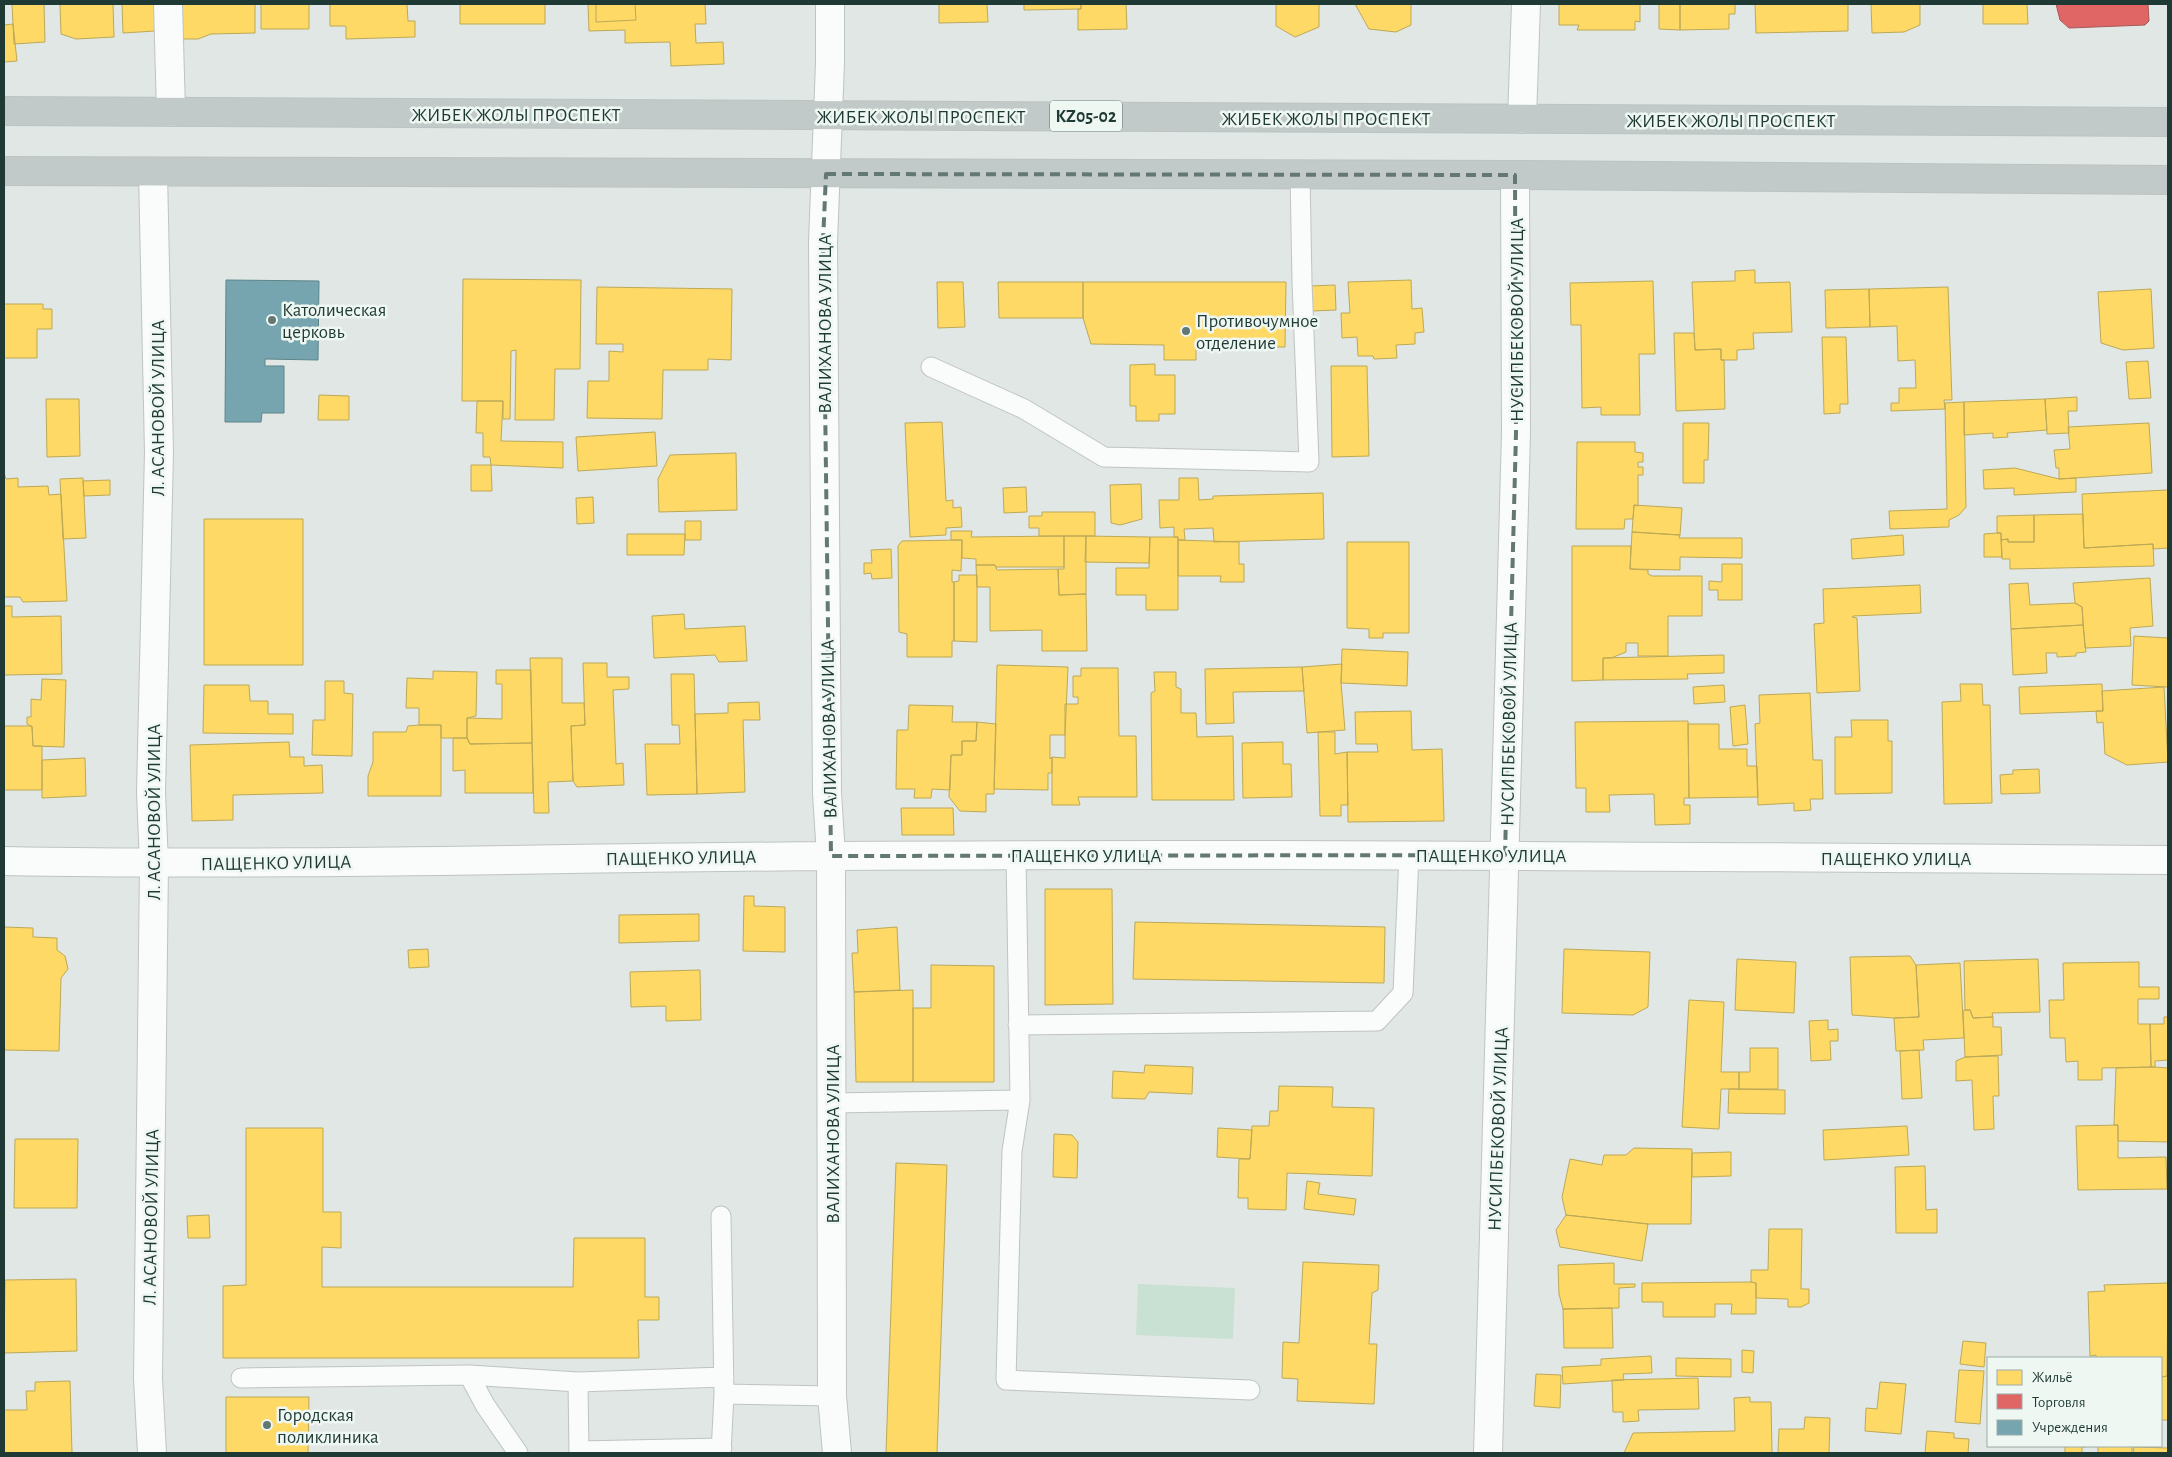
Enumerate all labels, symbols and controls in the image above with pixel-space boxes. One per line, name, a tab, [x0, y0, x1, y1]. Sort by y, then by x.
road number: KZ05-02	[1050, 100, 1122, 132]
street label: ЖИБЕК ЖОЛЫ ПРОСПЕКТ	[411, 106, 621, 125]
street label: ЖИБЕК ЖОЛЫ ПРОСПЕКТ	[816, 108, 1026, 127]
street label: ЖИБЕК ЖОЛЫ ПРОСПЕКТ	[1221, 110, 1431, 129]
street label: ЖИБЕК ЖОЛЫ ПРОСПЕКТ	[1626, 112, 1836, 131]
street label: НУСИПБЕКОВОЙ УЛИЦА	[1507, 218, 1527, 422]
street label: ВАЛИХАНОВА УЛИЦА	[816, 234, 835, 414]
place label: Католическая церковь	[282, 301, 386, 342]
place label: Противочумное отделение	[1196, 312, 1318, 353]
marker: Католическая церковь	[266, 314, 278, 326]
street label: Л. АСАНОВОЙ УЛИЦА	[148, 320, 168, 496]
marker: Противочумное отделение	[1180, 325, 1192, 337]
street label: НУСИПБЕКОВОЙ УЛИЦА	[1497, 622, 1521, 826]
street label: ВАЛИХАНОВА УЛИЦА	[818, 639, 841, 819]
street label: Л. АСАНОВОЙ УЛИЦА	[144, 724, 164, 900]
street label: ПАЩЕНКО УЛИЦА	[1011, 847, 1161, 866]
street label: ПАЩЕНКО УЛИЦА	[1416, 847, 1566, 866]
street label: ПАЩЕНКО УЛИЦА	[605, 848, 757, 869]
street label: ПАЩЕНКО УЛИЦА	[1821, 850, 1971, 869]
street label: ПАЩЕНКО УЛИЦА	[200, 853, 352, 874]
street label: НУСИПБЕКОВОЙ УЛИЦА	[1484, 1027, 1512, 1231]
street label: ВАЛИХАНОВА УЛИЦА	[824, 1044, 843, 1224]
street label: Л. АСАНОВОЙ УЛИЦА	[139, 1129, 163, 1305]
legend	[1987, 1357, 2162, 1447]
text: Жильё	[2032, 1370, 2072, 1385]
text: Торговля	[2032, 1395, 2086, 1410]
place label: Городская поликлиника	[277, 1406, 379, 1447]
marker: Городская поликлиника	[261, 1419, 273, 1431]
text: Учреждения	[2032, 1420, 2108, 1435]

